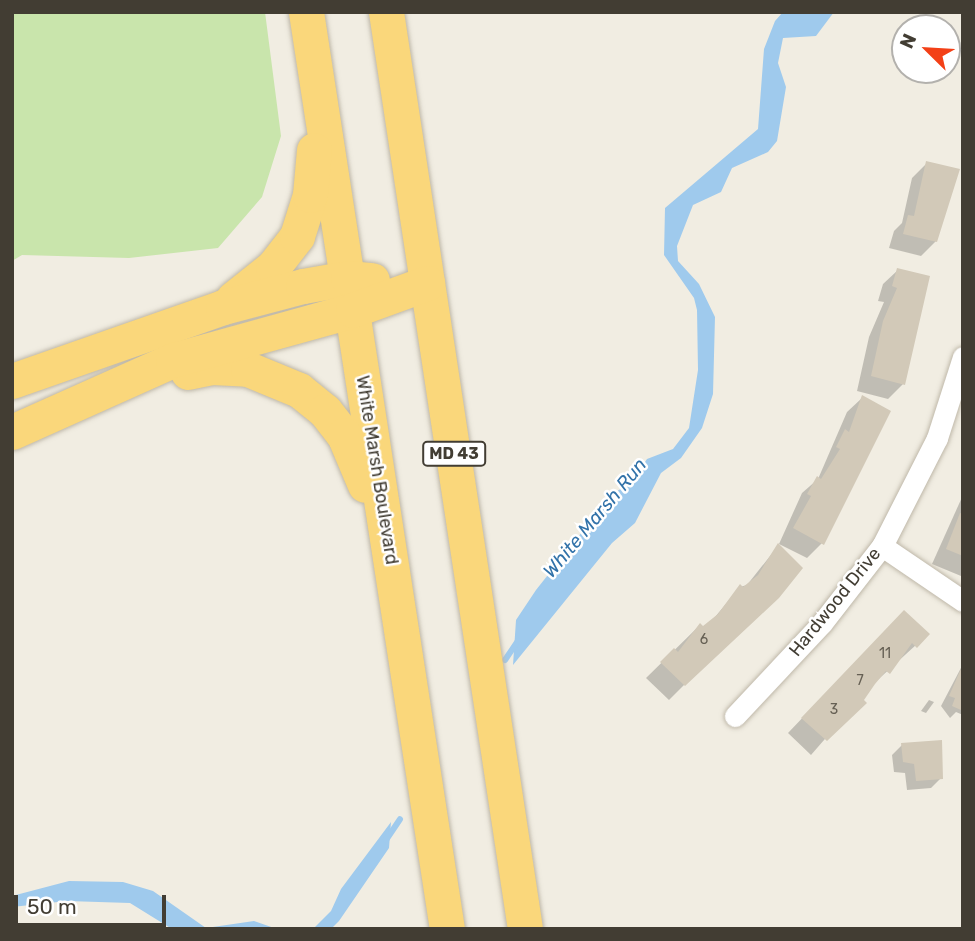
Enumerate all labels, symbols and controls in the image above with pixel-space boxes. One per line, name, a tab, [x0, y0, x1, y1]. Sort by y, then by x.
north arrow	[891, 14, 961, 84]
text: N	[895, 30, 921, 52]
street label: White Marsh Boulevard	[351, 374, 403, 566]
road number: MD 43	[421, 442, 487, 467]
water label: White Marsh Run	[538, 454, 652, 582]
street label: Hardwood Drive	[785, 543, 885, 661]
house number: 6	[700, 632, 708, 648]
house number: 11	[879, 646, 891, 662]
house number: 7	[856, 673, 864, 689]
house number: 3	[830, 702, 838, 718]
scale bar	[18, 881, 170, 925]
text: 50 m	[27, 894, 77, 919]

